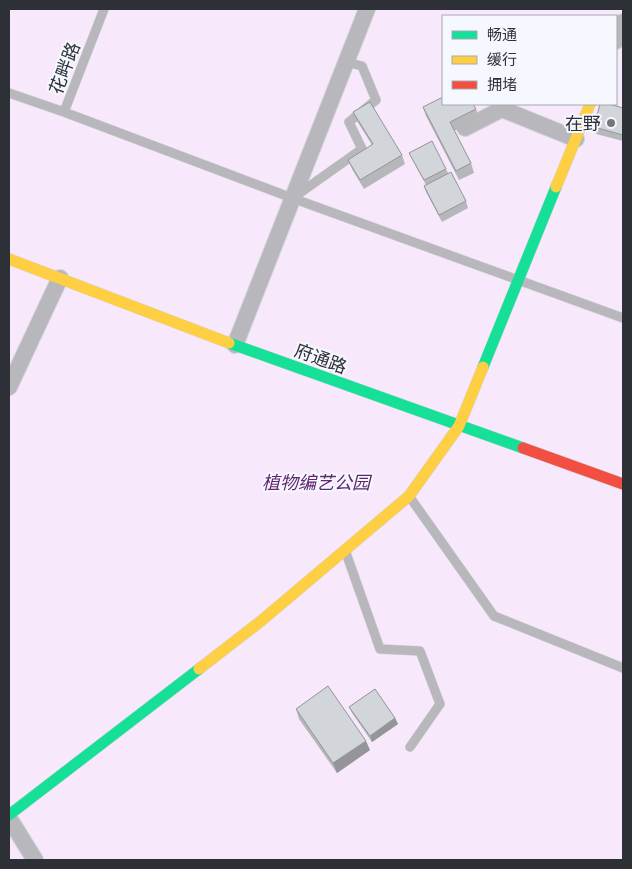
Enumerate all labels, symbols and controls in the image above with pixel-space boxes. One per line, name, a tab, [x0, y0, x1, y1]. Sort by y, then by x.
legend	[442, 15, 617, 105]
text: 畅通	[487, 24, 517, 44]
street label: 花畔路	[43, 38, 85, 98]
text: 缓行	[487, 49, 517, 69]
text: 拥堵	[487, 74, 517, 94]
place label: 在野	[565, 111, 601, 135]
marker: 在野	[605, 117, 617, 129]
street label: 府通路	[292, 337, 350, 379]
park label: 植物编艺公园	[262, 470, 373, 494]

